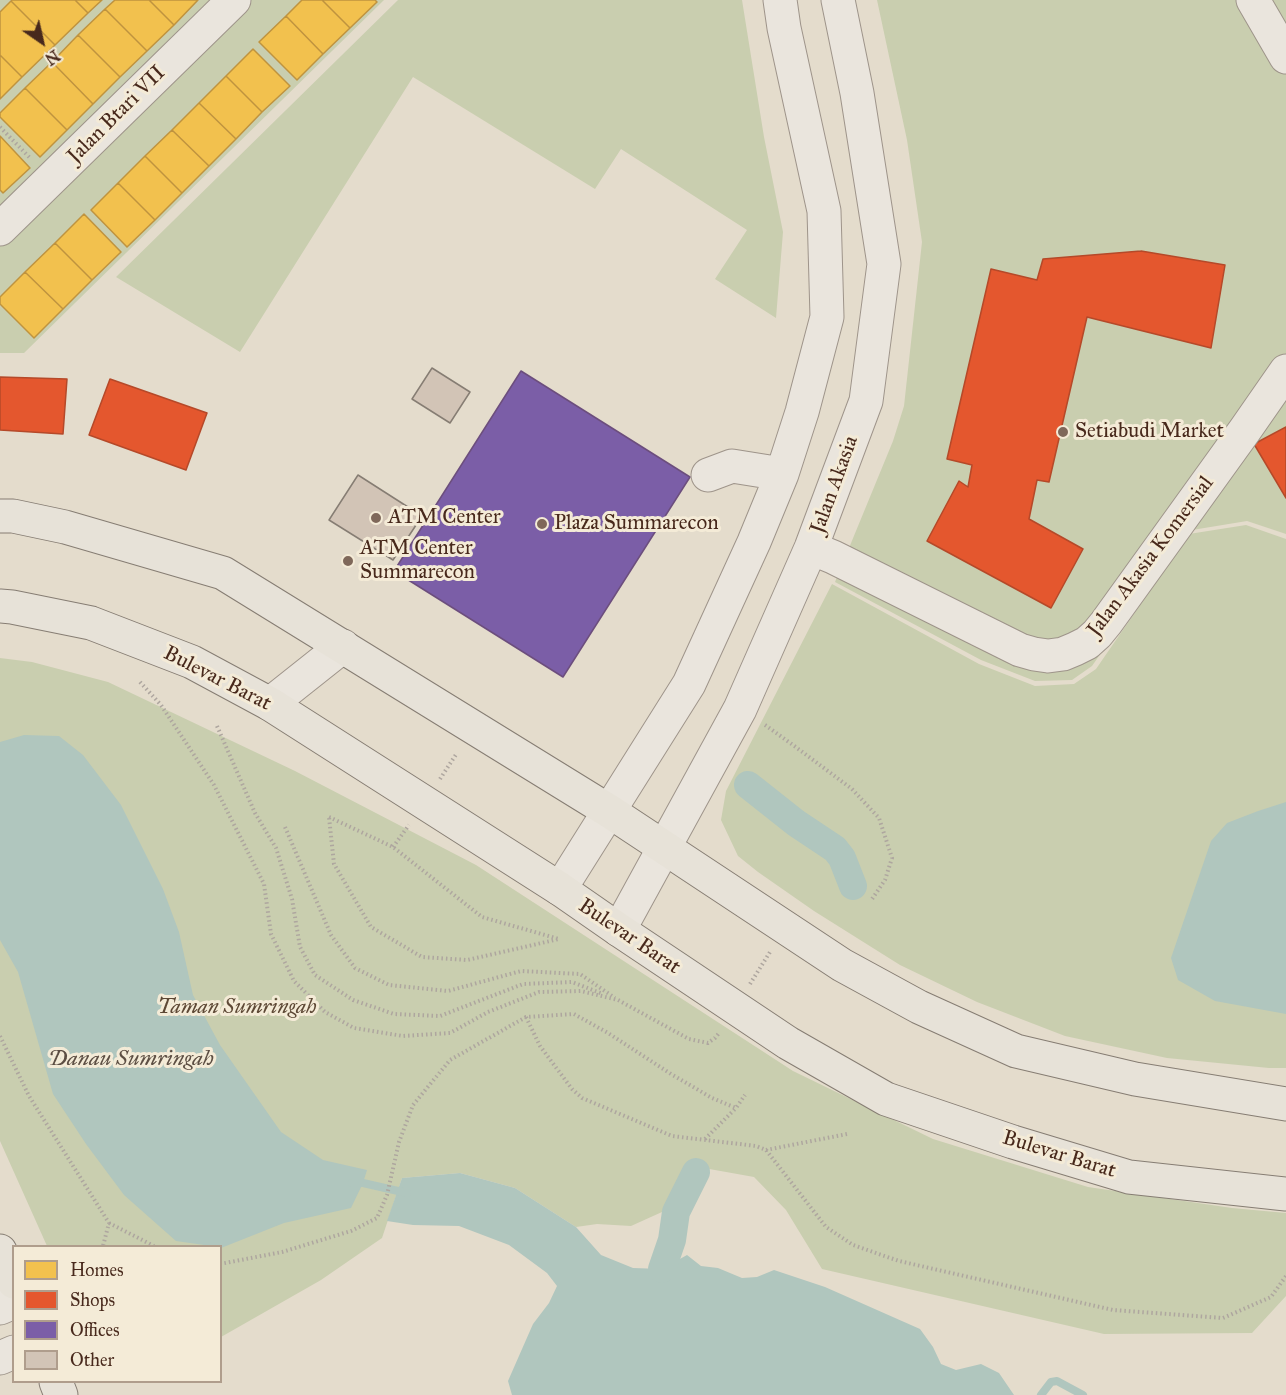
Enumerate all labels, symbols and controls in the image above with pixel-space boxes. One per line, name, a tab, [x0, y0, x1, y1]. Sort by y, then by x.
north arrow	[12, 12, 72, 72]
text: N	[41, 46, 63, 69]
street label: Jalan Btari VII	[63, 61, 171, 169]
place label: Setiabudi Market	[1075, 419, 1224, 445]
marker: Setiabudi Market	[1056, 425, 1070, 439]
street label: Jalan Akasia	[806, 433, 864, 537]
street label: Jalan Akasia Komersial	[1082, 472, 1220, 642]
place label: ATM Center	[388, 505, 501, 531]
marker: ATM Center	[369, 511, 383, 525]
place label: Plaza Summarecon	[554, 511, 719, 537]
marker: Plaza Summarecon	[535, 517, 549, 531]
place label: ATM Center Summarecon	[360, 536, 475, 586]
marker: ATM Center Summarecon	[341, 554, 355, 568]
street label: Bulevar Barat	[159, 641, 275, 717]
street label: Bulevar Barat	[573, 894, 685, 980]
park label: Taman Sumringah	[158, 995, 316, 1021]
water label: Danau Sumringah	[48, 1047, 214, 1073]
street label: Bulevar Barat	[999, 1126, 1119, 1184]
legend	[12, 1245, 222, 1383]
text: Homes	[70, 1259, 124, 1281]
text: Shops	[70, 1289, 115, 1311]
text: Offices	[70, 1319, 120, 1341]
text: Other	[70, 1349, 114, 1371]

